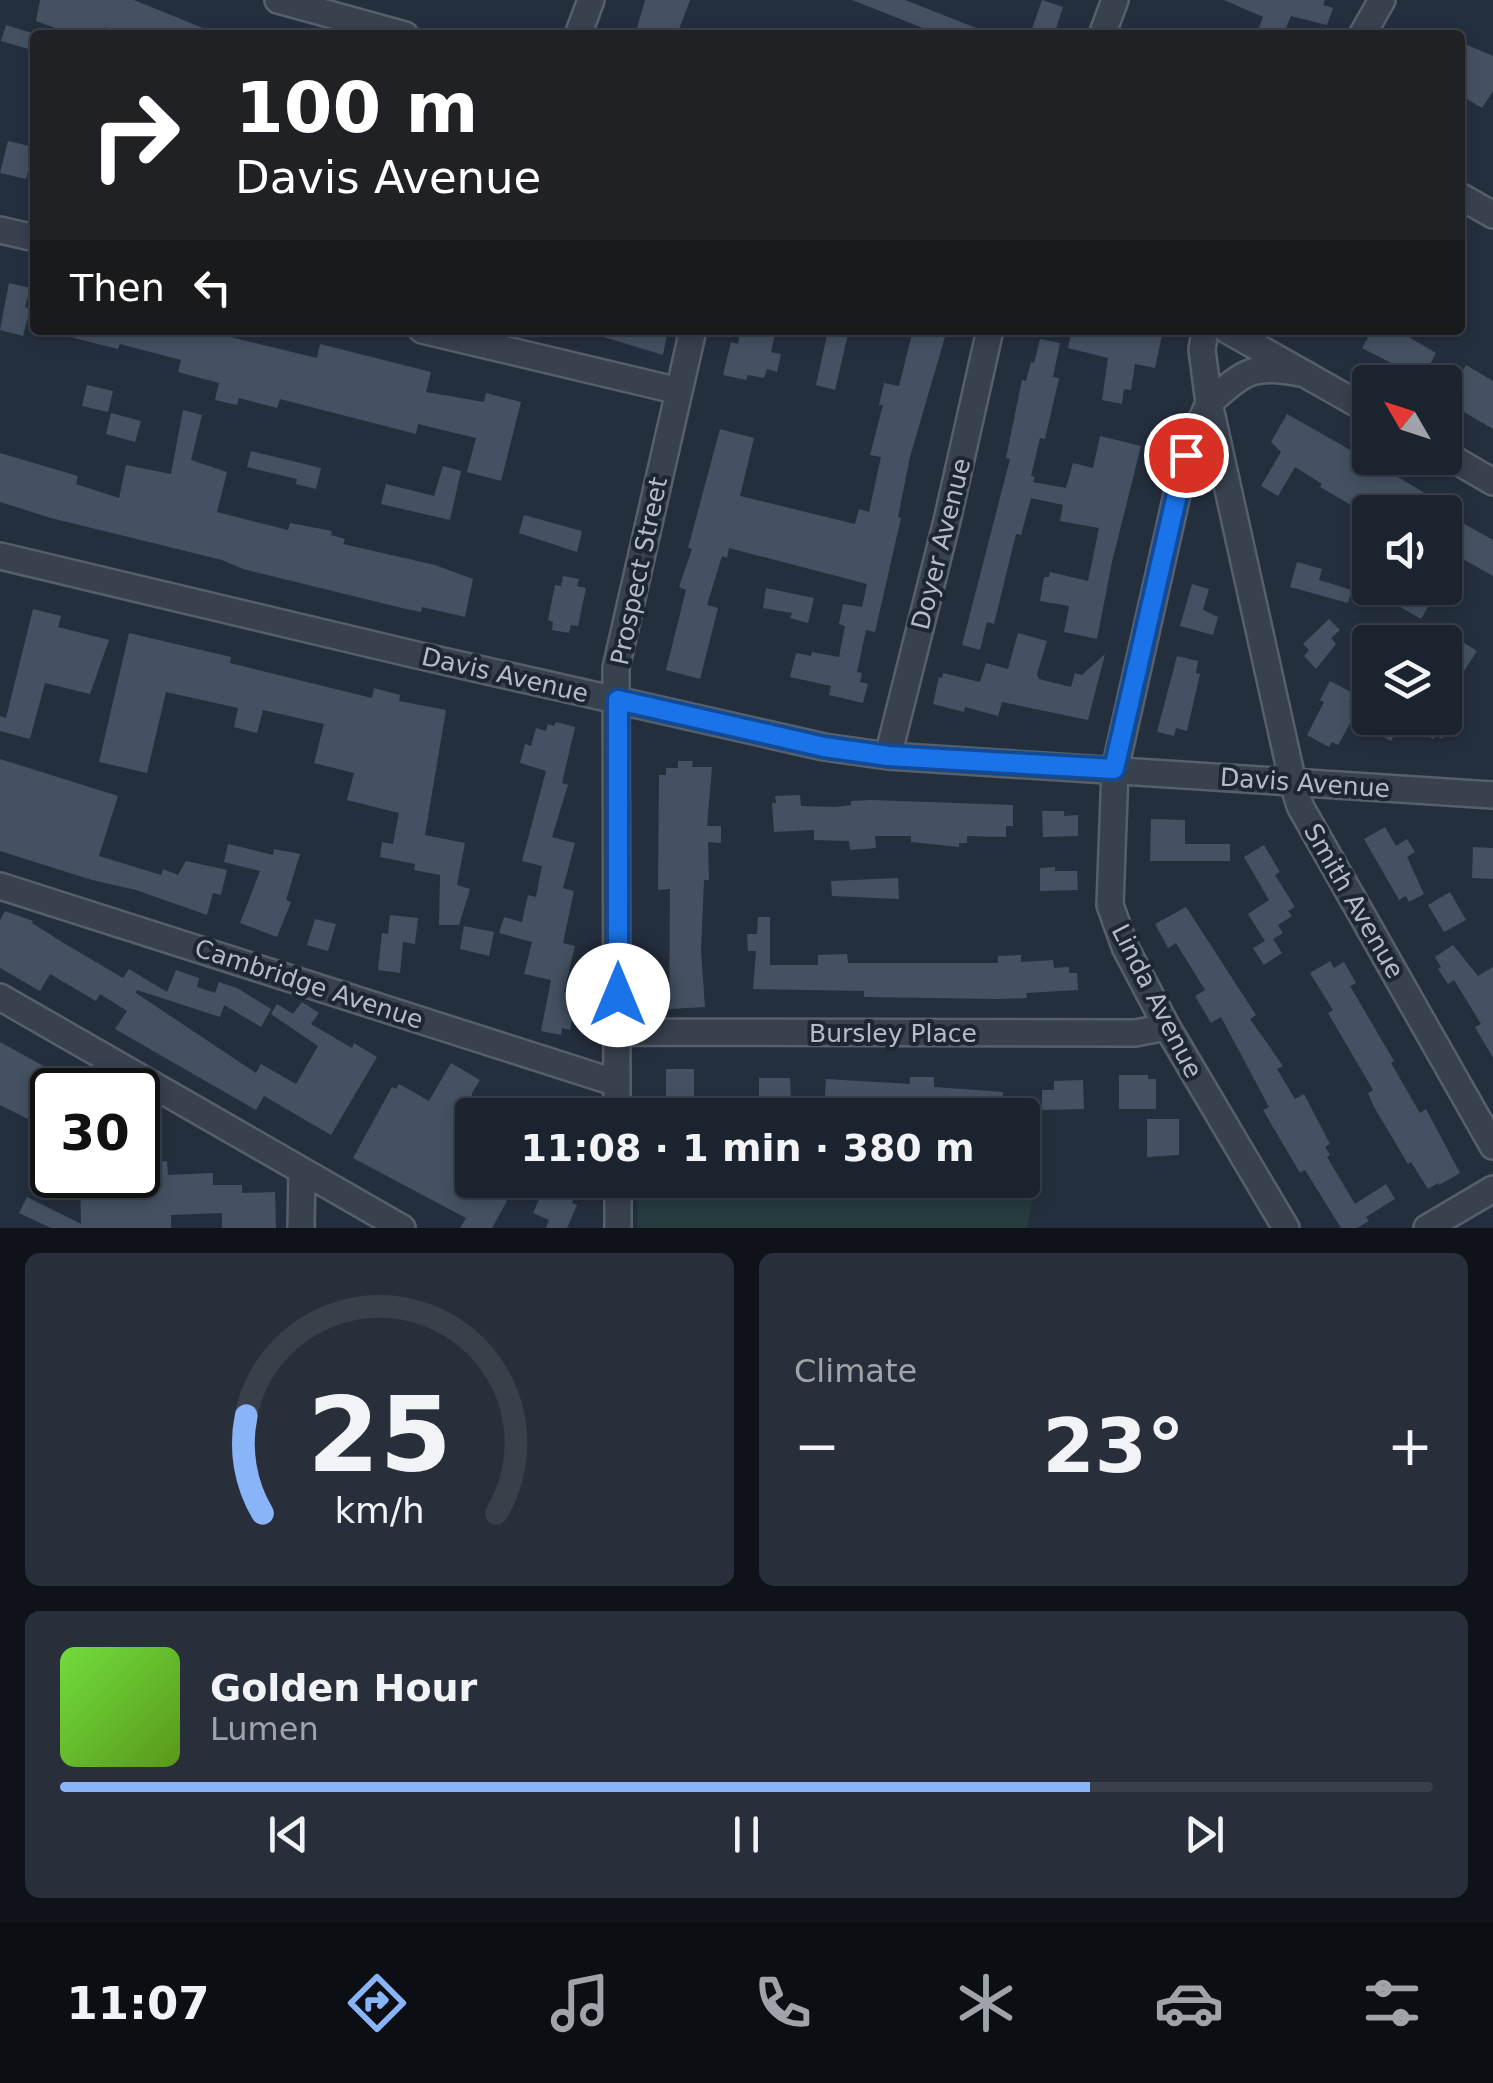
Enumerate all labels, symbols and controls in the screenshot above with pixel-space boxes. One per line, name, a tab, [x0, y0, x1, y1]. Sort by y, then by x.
text: 100 m	[235, 67, 478, 149]
icon: right	[70, 70, 200, 200]
text: Davis Avenue	[235, 151, 541, 204]
icon: left	[185, 260, 240, 315]
text: Then	[70, 266, 165, 310]
north arrow	[1352, 365, 1462, 475]
map controls	[1352, 365, 1462, 735]
pin	[1144, 413, 1229, 498]
icon: arrive	[1159, 428, 1214, 483]
street label: Doyer Avenue	[906, 455, 976, 633]
street label: Prospect Street	[605, 474, 673, 668]
button: sound	[1352, 495, 1462, 605]
button: layers	[1352, 625, 1462, 735]
street label: Davis Avenue	[419, 642, 591, 708]
street label: Davis Avenue	[1219, 763, 1391, 803]
street label: Smith Avenue	[1298, 819, 1410, 983]
street label: Linda Avenue	[1106, 919, 1208, 1083]
street label: Cambridge Avenue	[191, 933, 427, 1035]
position arrow	[566, 943, 670, 1047]
street label: Bursley Place	[809, 1019, 977, 1048]
speed limit sign: 30	[30, 1068, 160, 1198]
text: 11:08 · 1 min · 380 m	[520, 1126, 975, 1170]
text: Climate	[794, 1352, 917, 1390]
text: 25	[307, 1374, 452, 1496]
text: 23°	[1043, 1402, 1184, 1490]
text: −	[794, 1414, 840, 1478]
text: +	[1387, 1414, 1433, 1478]
text: km/h	[334, 1490, 425, 1531]
text: Golden Hour	[210, 1666, 477, 1710]
text: Lumen	[210, 1710, 319, 1748]
icon: previous	[261, 1807, 316, 1862]
icon: pause	[719, 1807, 774, 1862]
icon: next	[1177, 1807, 1232, 1862]
icon: directions	[342, 1968, 412, 2038]
icon: music	[545, 1968, 615, 2038]
icon: phone	[748, 1968, 818, 2038]
icon: climate	[951, 1968, 1021, 2038]
icon: car	[1154, 1968, 1224, 2038]
icon: filters	[1357, 1968, 1427, 2038]
text: 11:07	[66, 1977, 210, 2030]

